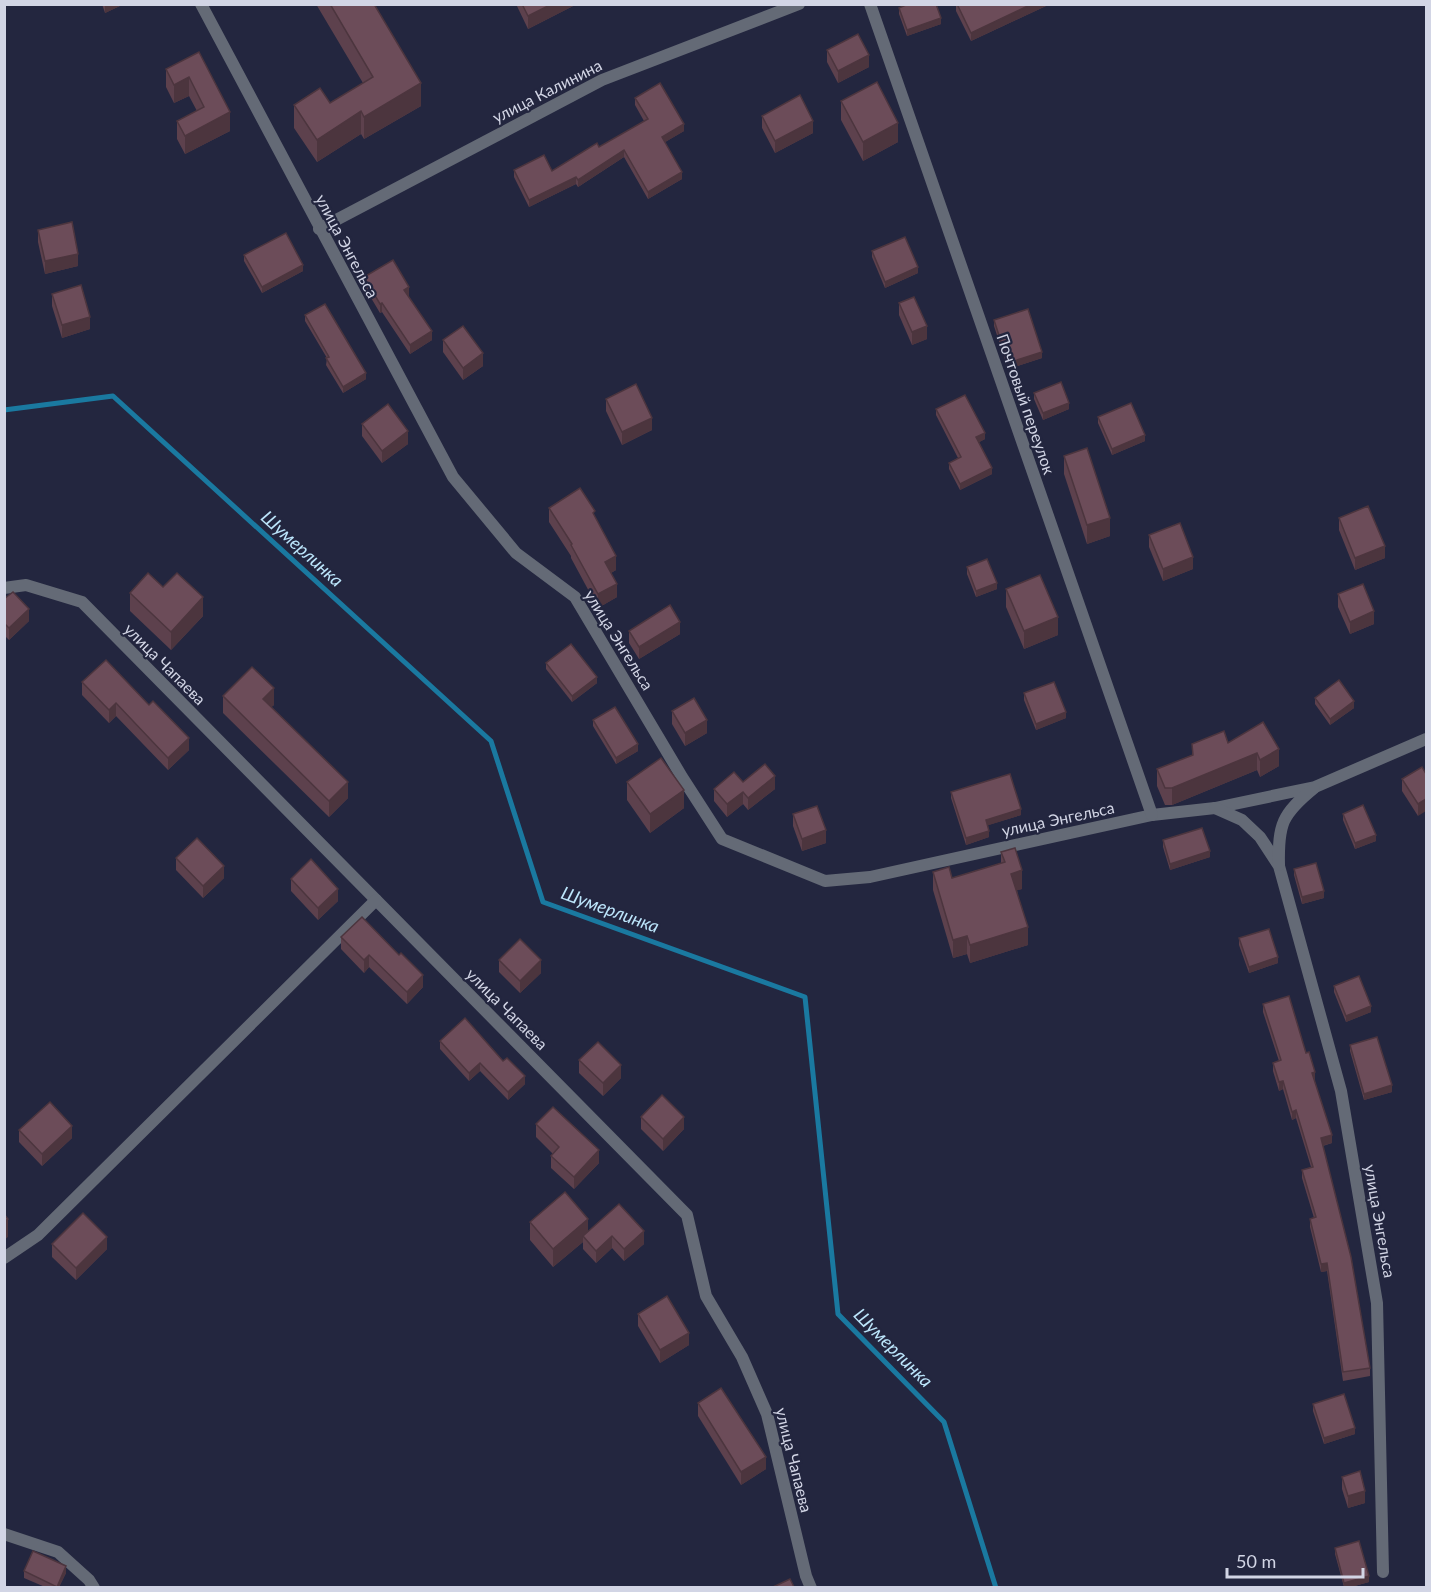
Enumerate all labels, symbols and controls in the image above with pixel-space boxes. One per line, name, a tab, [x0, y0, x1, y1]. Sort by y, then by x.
street label: улица Калинина	[489, 55, 605, 126]
street label: улица Энгельса	[312, 191, 383, 301]
street label: Почтовый переулок	[994, 331, 1060, 477]
water label: Шумерлинка	[257, 506, 348, 591]
street label: улица Энгельса	[581, 586, 658, 693]
street label: улица Чапаева	[121, 619, 210, 708]
street label: улица Энгельса	[1000, 797, 1116, 840]
water label: Шумерлинка	[558, 881, 662, 937]
street label: улица Чапаева	[463, 964, 552, 1053]
street label: улица Энгельса	[1361, 1163, 1400, 1279]
water label: Шумерлинка	[850, 1303, 938, 1391]
street label: улица Чапаева	[772, 1405, 817, 1514]
scale bar	[1227, 1541, 1364, 1579]
text: 50 m	[1236, 1550, 1276, 1572]

